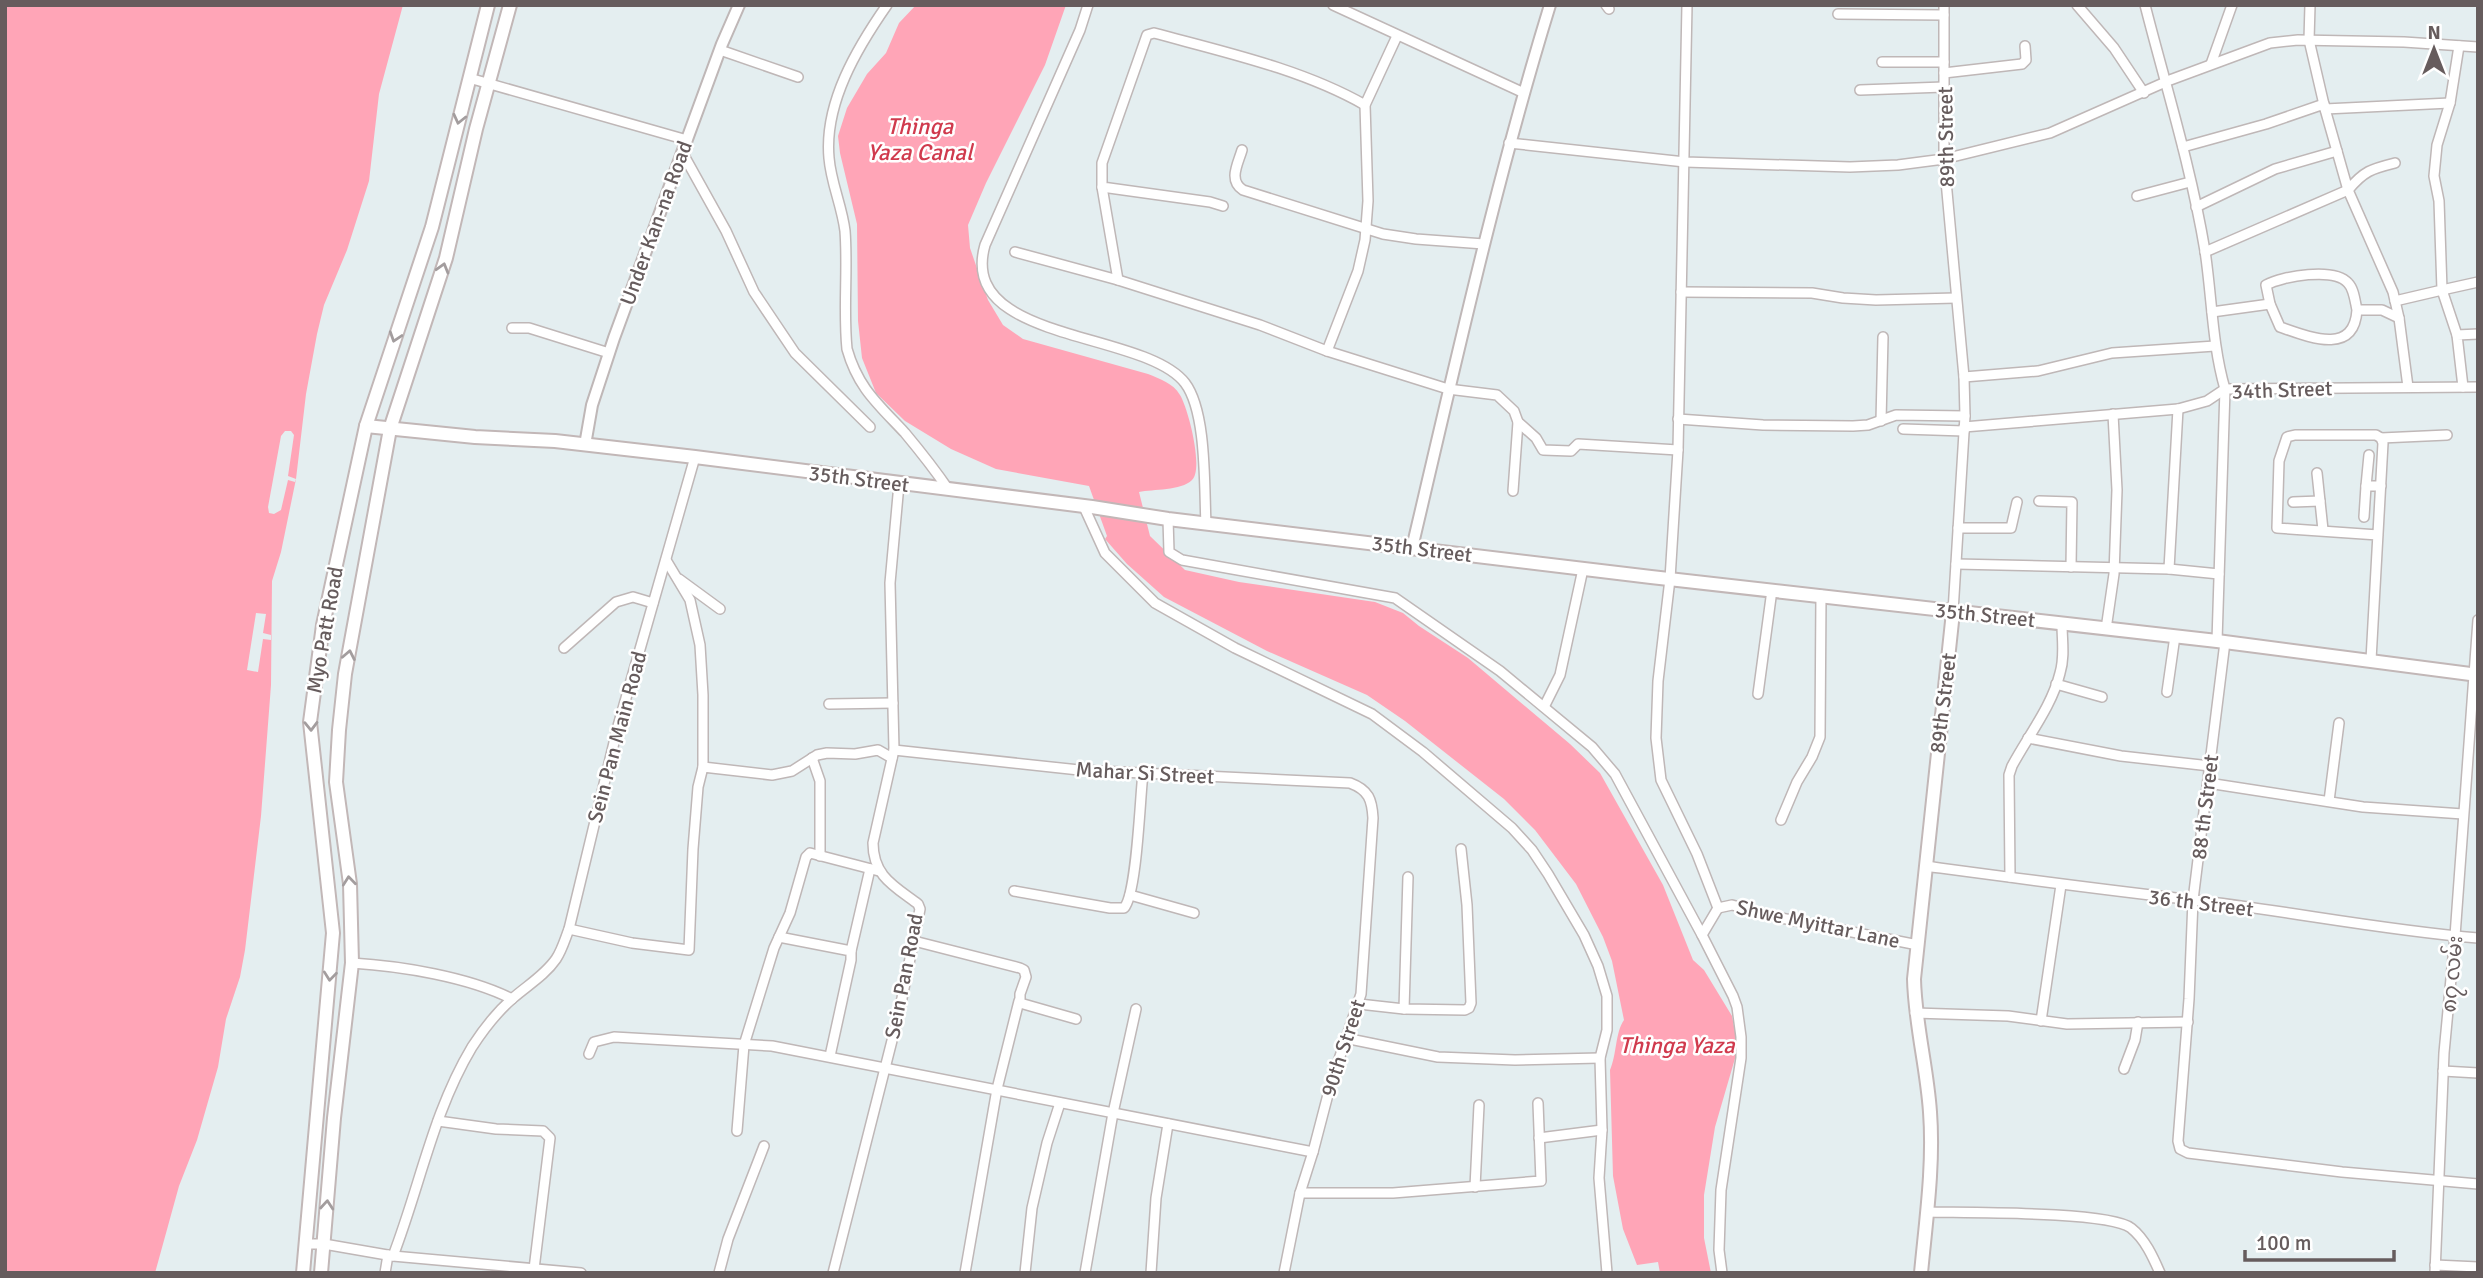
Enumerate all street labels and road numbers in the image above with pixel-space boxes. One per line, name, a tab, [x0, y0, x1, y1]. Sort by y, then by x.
street label: 89th Street	[1932, 86, 1960, 188]
street label: Under Kan-na Road	[614, 137, 698, 309]
street label: 34th Street	[2231, 375, 2333, 405]
street label: 35th Street	[807, 460, 911, 498]
street label: 35th Street	[1370, 530, 1474, 568]
street label: Myo Patt Road	[301, 565, 349, 695]
street label: 35th Street	[1934, 597, 2036, 633]
street label: Sein Pan Main Road	[582, 648, 652, 826]
street label: 89th Street	[1924, 651, 1962, 755]
street label: 88 th Street	[2186, 753, 2224, 861]
street label: Mahar Si Street	[1075, 756, 1215, 790]
street label: 36 th Street	[2147, 884, 2255, 922]
street label: Shwe Myittar Lane	[1734, 894, 1902, 954]
street label: Sein Pan Road	[879, 911, 929, 1041]
street label: ၈၇ လမ်း	[2433, 934, 2472, 1014]
street label: 90th Street	[1315, 996, 1371, 1100]

